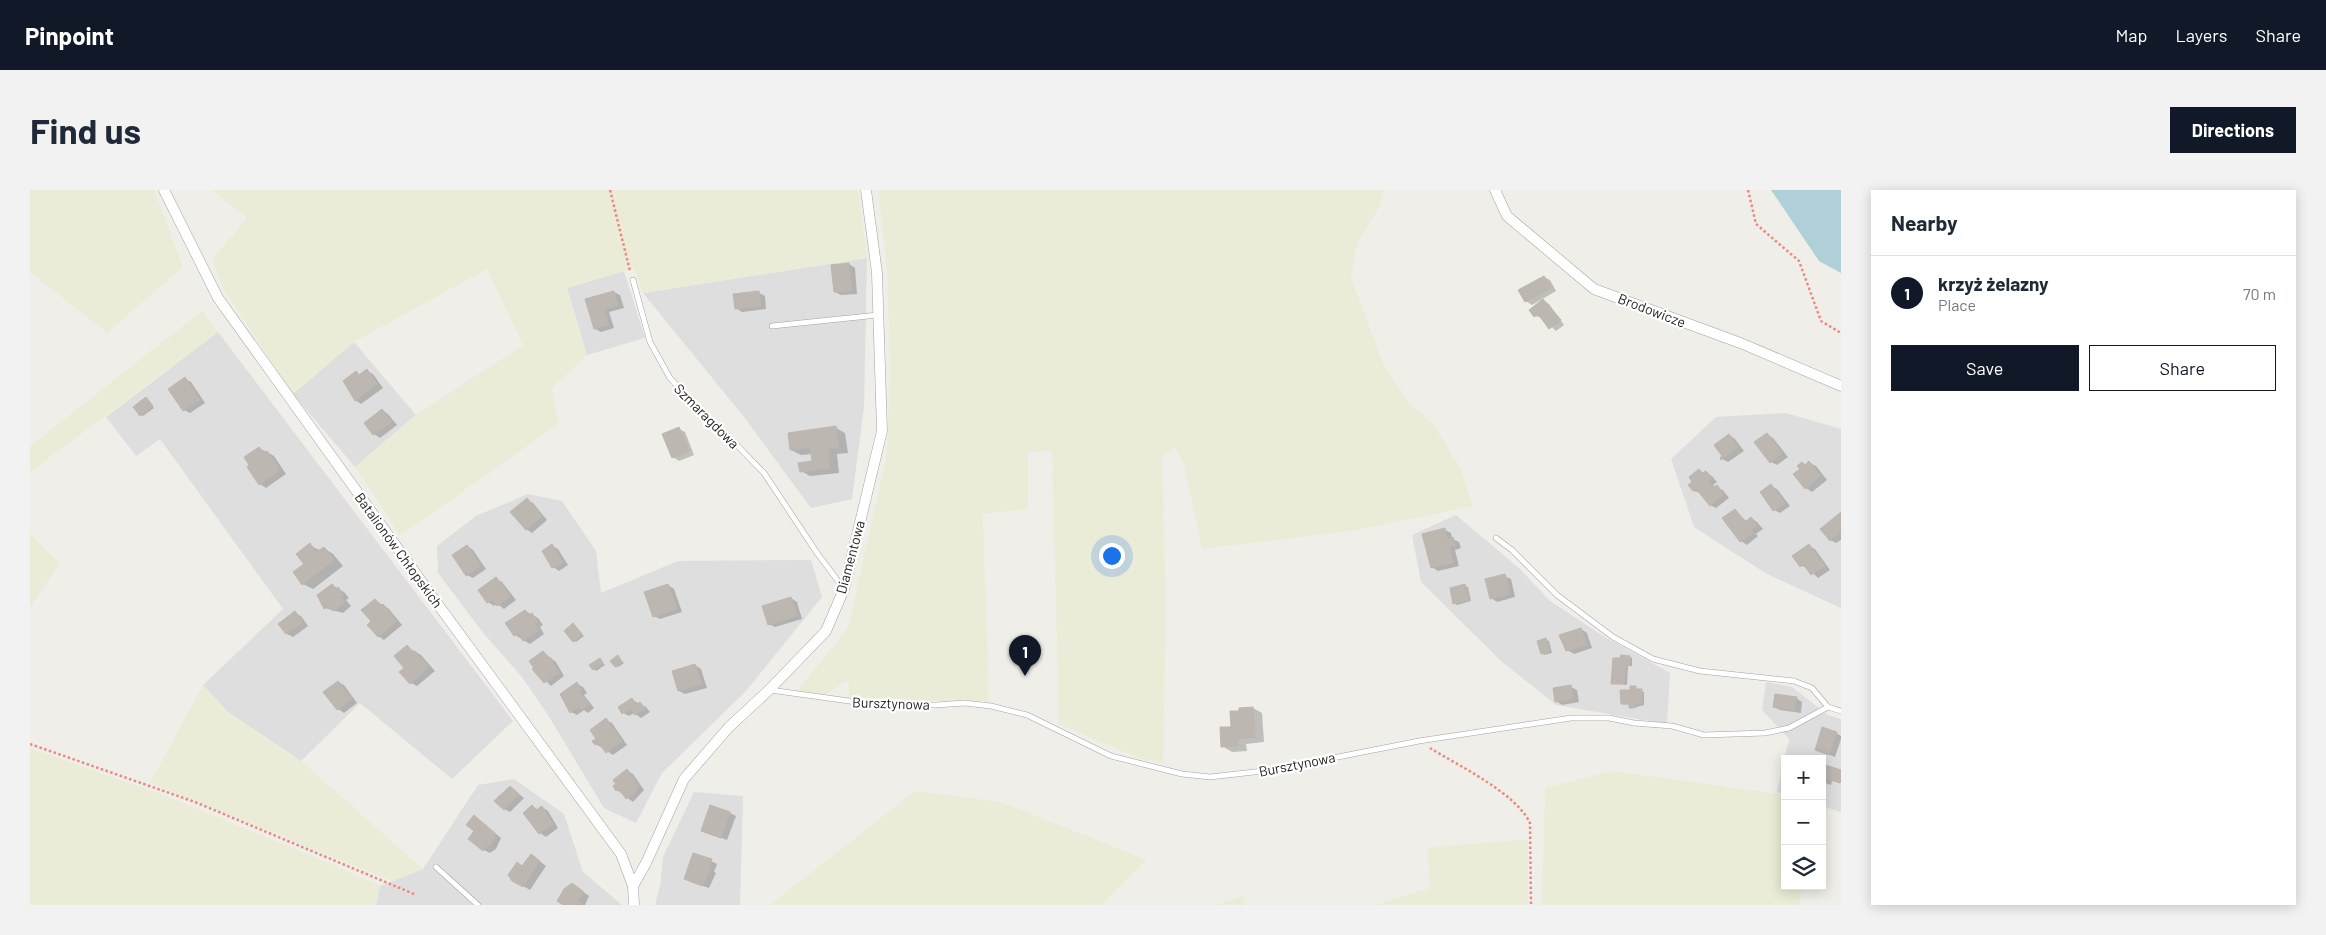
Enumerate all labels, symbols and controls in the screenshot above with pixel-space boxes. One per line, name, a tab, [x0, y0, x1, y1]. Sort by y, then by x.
text: Pinpoint	[25, 21, 114, 50]
text: Map	[2115, 24, 2147, 46]
text: Layers	[2175, 24, 2228, 46]
text: Share	[2256, 24, 2301, 46]
button: Directions	[2170, 107, 2296, 153]
text: Find us	[30, 109, 141, 151]
text: Nearby	[1891, 210, 1957, 235]
text: krzyż żelazny	[1938, 272, 2048, 295]
text: 1	[1904, 284, 1910, 303]
text: 70 m	[2243, 284, 2276, 303]
street label: Brodowicze	[1616, 289, 1688, 331]
text: Place	[1938, 295, 1976, 314]
button: Save	[1891, 345, 2079, 391]
button: Share	[2089, 345, 2276, 391]
street label: Szmaragdowa	[671, 380, 743, 452]
street label: Batalionów Chłopskich	[351, 489, 447, 611]
street label: Diamentowa	[832, 518, 868, 596]
your location	[1099, 543, 1125, 569]
pin: 1	[1009, 635, 1041, 676]
street label: Bursztynowa	[852, 693, 930, 713]
street label: Bursztynowa	[1257, 748, 1337, 780]
map controls	[1781, 755, 1826, 890]
button: +	[1781, 755, 1826, 800]
button: −	[1781, 800, 1826, 845]
button: layers	[1781, 845, 1826, 890]

